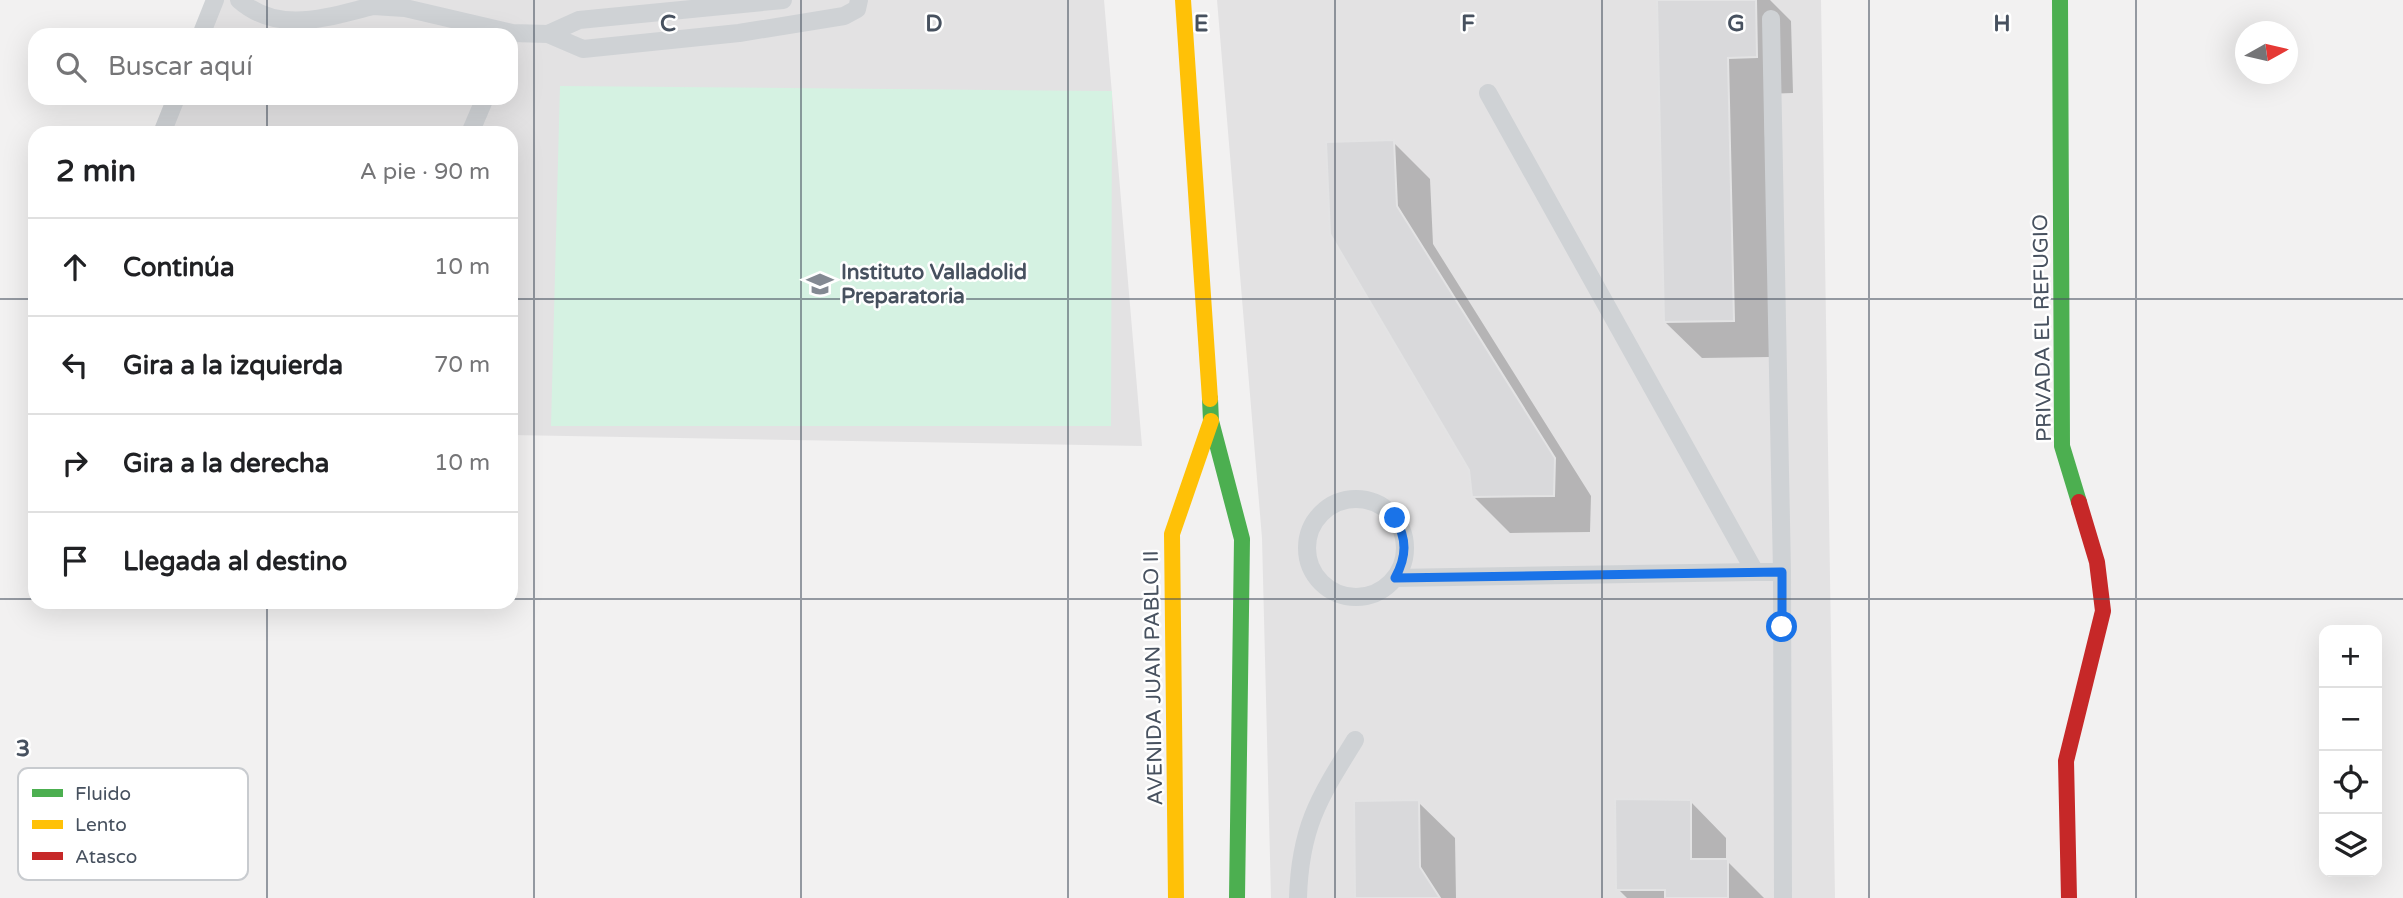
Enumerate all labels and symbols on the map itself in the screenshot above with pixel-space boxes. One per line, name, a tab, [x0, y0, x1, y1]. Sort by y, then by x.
text: C	[660, 10, 676, 38]
text: D	[925, 10, 943, 38]
text: E	[1194, 10, 1208, 38]
text: F	[1461, 10, 1475, 38]
text: G	[1727, 10, 1745, 38]
text: H	[1993, 10, 2011, 38]
north arrow	[2235, 21, 2298, 84]
street label: PRIVADA EL REFUGIO	[2028, 214, 2057, 442]
place label: Instituto Valladolid Preparatoria	[841, 260, 1027, 309]
school or university icon: Instituto Valladolid Preparatoria	[805, 269, 835, 299]
route end	[1379, 502, 1410, 533]
street label: AVENIDA JUAN PABLO II	[1139, 550, 1168, 806]
route start	[1766, 611, 1797, 642]
text: 3	[16, 735, 30, 763]
legend	[18, 768, 248, 880]
text: Fluido	[75, 783, 131, 805]
text: Lento	[75, 814, 127, 836]
text: Atasco	[75, 846, 137, 868]

